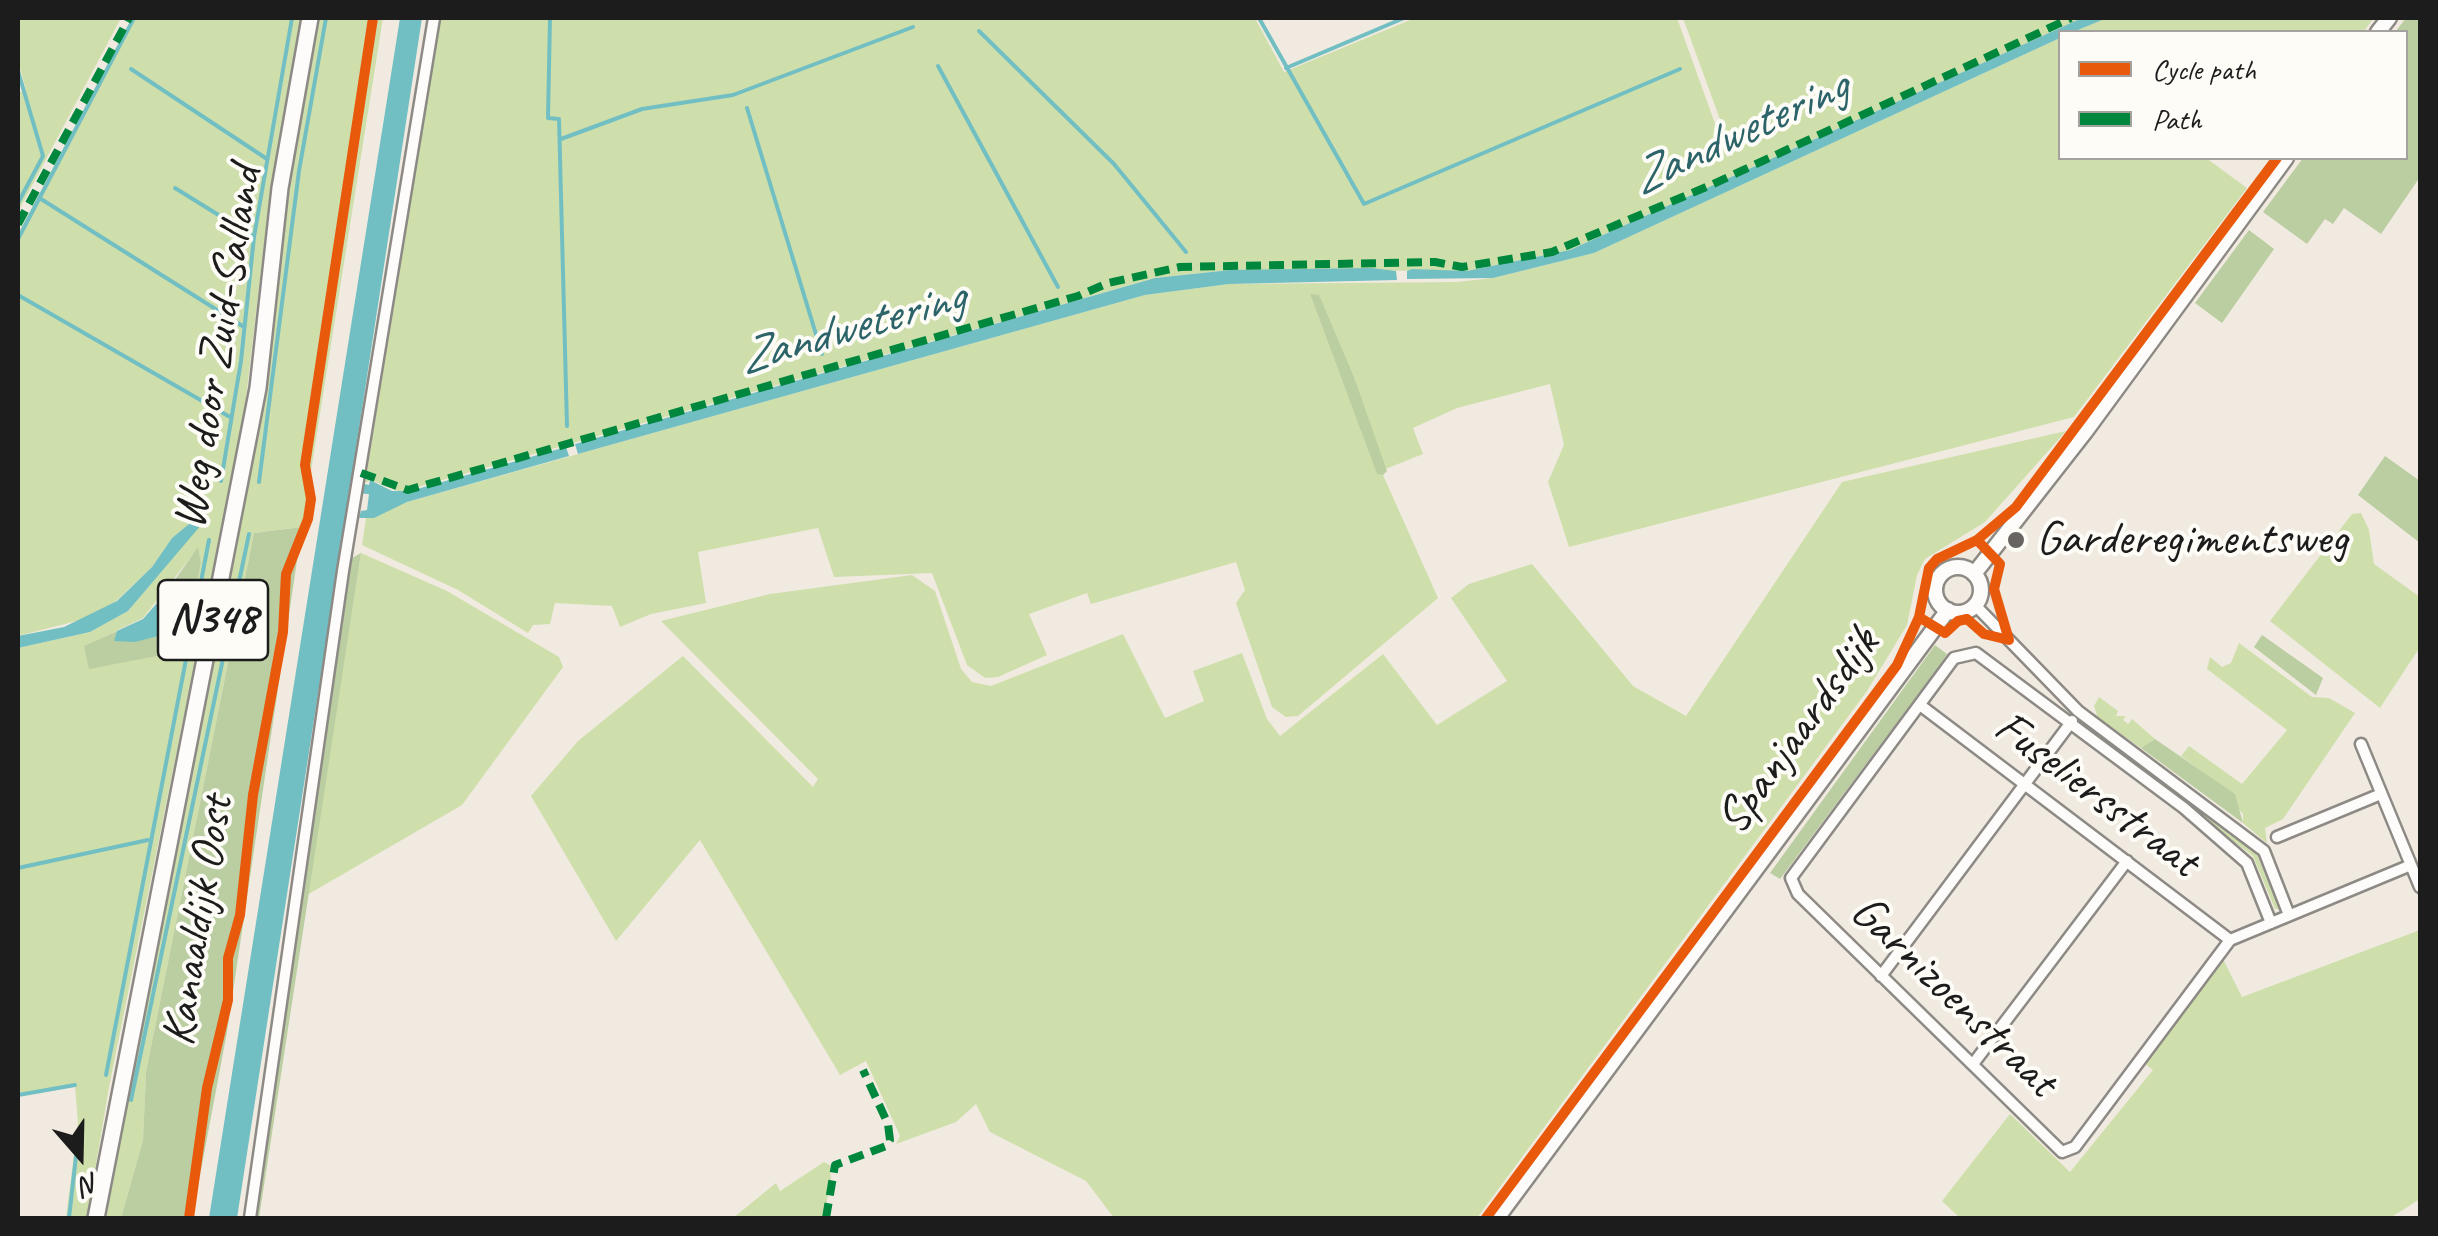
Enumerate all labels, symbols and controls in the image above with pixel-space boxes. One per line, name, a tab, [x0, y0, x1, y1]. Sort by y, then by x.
legend	[2058, 30, 2408, 160]
text: Cycle path	[2152, 50, 2256, 88]
water label: Zandwetering	[1622, 58, 1858, 210]
text: Path	[2152, 100, 2201, 138]
street label: Weg door Zuid-Salland	[162, 163, 276, 533]
water label: Zandwetering	[732, 268, 972, 390]
place label: Garderegimentsweg	[2036, 511, 2348, 569]
marker: Garderegimentsweg	[2005, 529, 2027, 551]
road number: N348	[158, 580, 268, 660]
street label: Spanjaardsdijk	[1705, 618, 1893, 846]
street label: Fuseliersstraat	[1982, 699, 2210, 891]
street label: Kanaaldijk Oost	[151, 792, 247, 1050]
street label: Garnizoenstraat	[1837, 884, 2069, 1110]
north arrow	[30, 1106, 130, 1206]
text: N	[76, 1165, 105, 1204]

